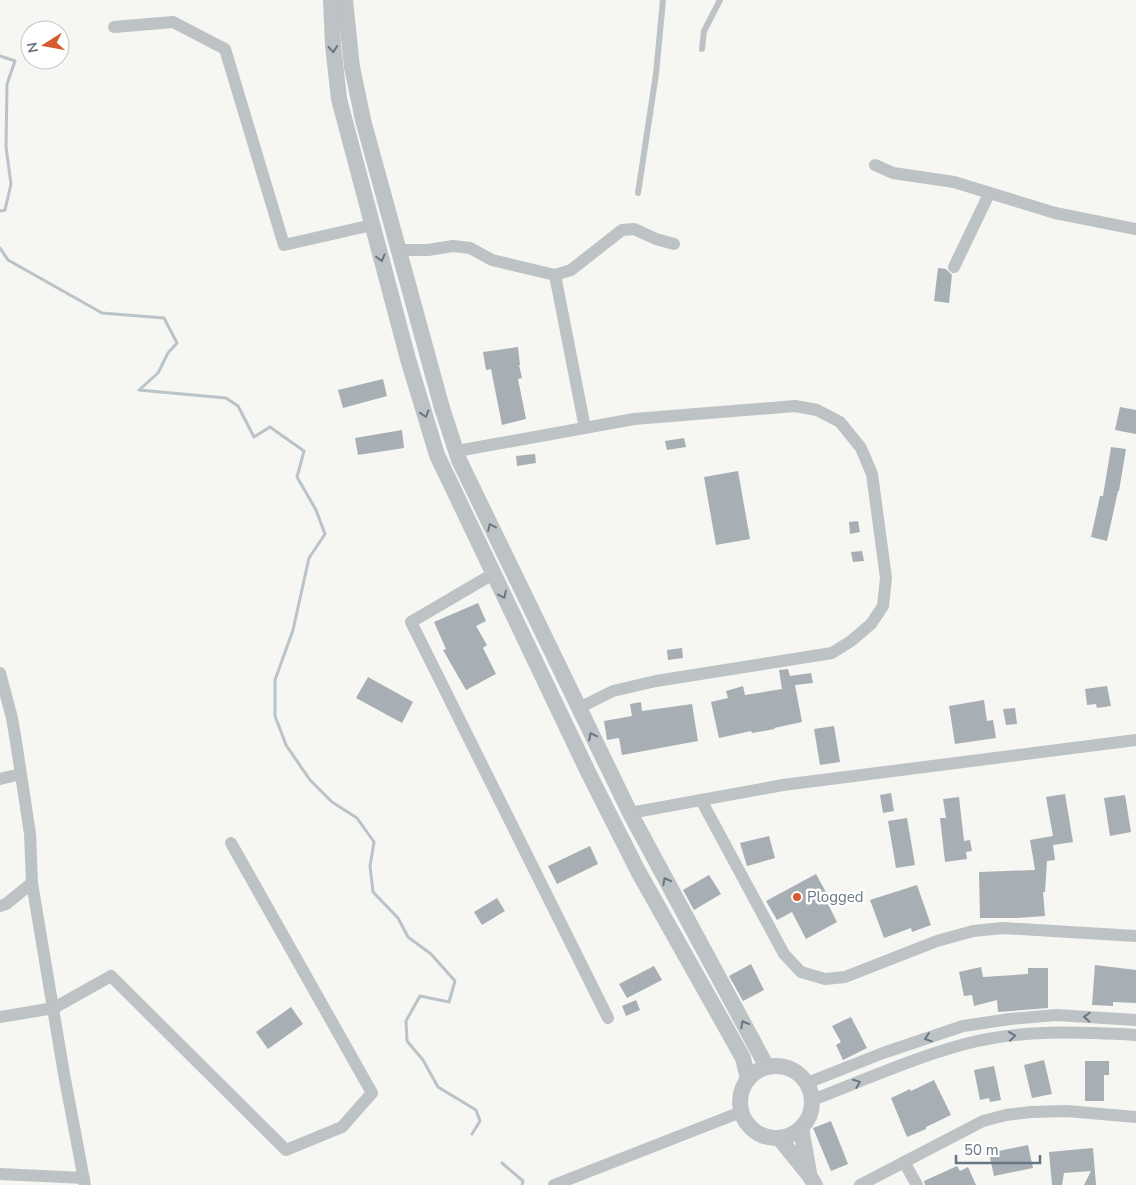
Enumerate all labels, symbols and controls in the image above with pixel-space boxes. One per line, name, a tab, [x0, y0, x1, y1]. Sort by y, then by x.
north arrow	[20, 20, 70, 70]
text: N	[22, 40, 43, 54]
one-way arrow	[328, 45, 339, 53]
one-way arrow	[375, 253, 385, 262]
one-way arrow	[419, 410, 429, 418]
one-way arrow	[487, 523, 497, 532]
one-way arrow	[497, 590, 508, 599]
one-way arrow	[588, 732, 598, 741]
one-way arrow	[662, 877, 672, 886]
place label: Plogged	[807, 887, 864, 907]
marker: Plogged	[791, 891, 803, 903]
one-way arrow	[1083, 1012, 1091, 1022]
one-way arrow	[740, 1020, 750, 1029]
one-way arrow	[1009, 1031, 1017, 1042]
one-way arrow	[924, 1032, 932, 1042]
one-way arrow	[852, 1078, 861, 1089]
scale bar	[956, 1132, 1040, 1164]
text: 50 m	[964, 1140, 999, 1160]

